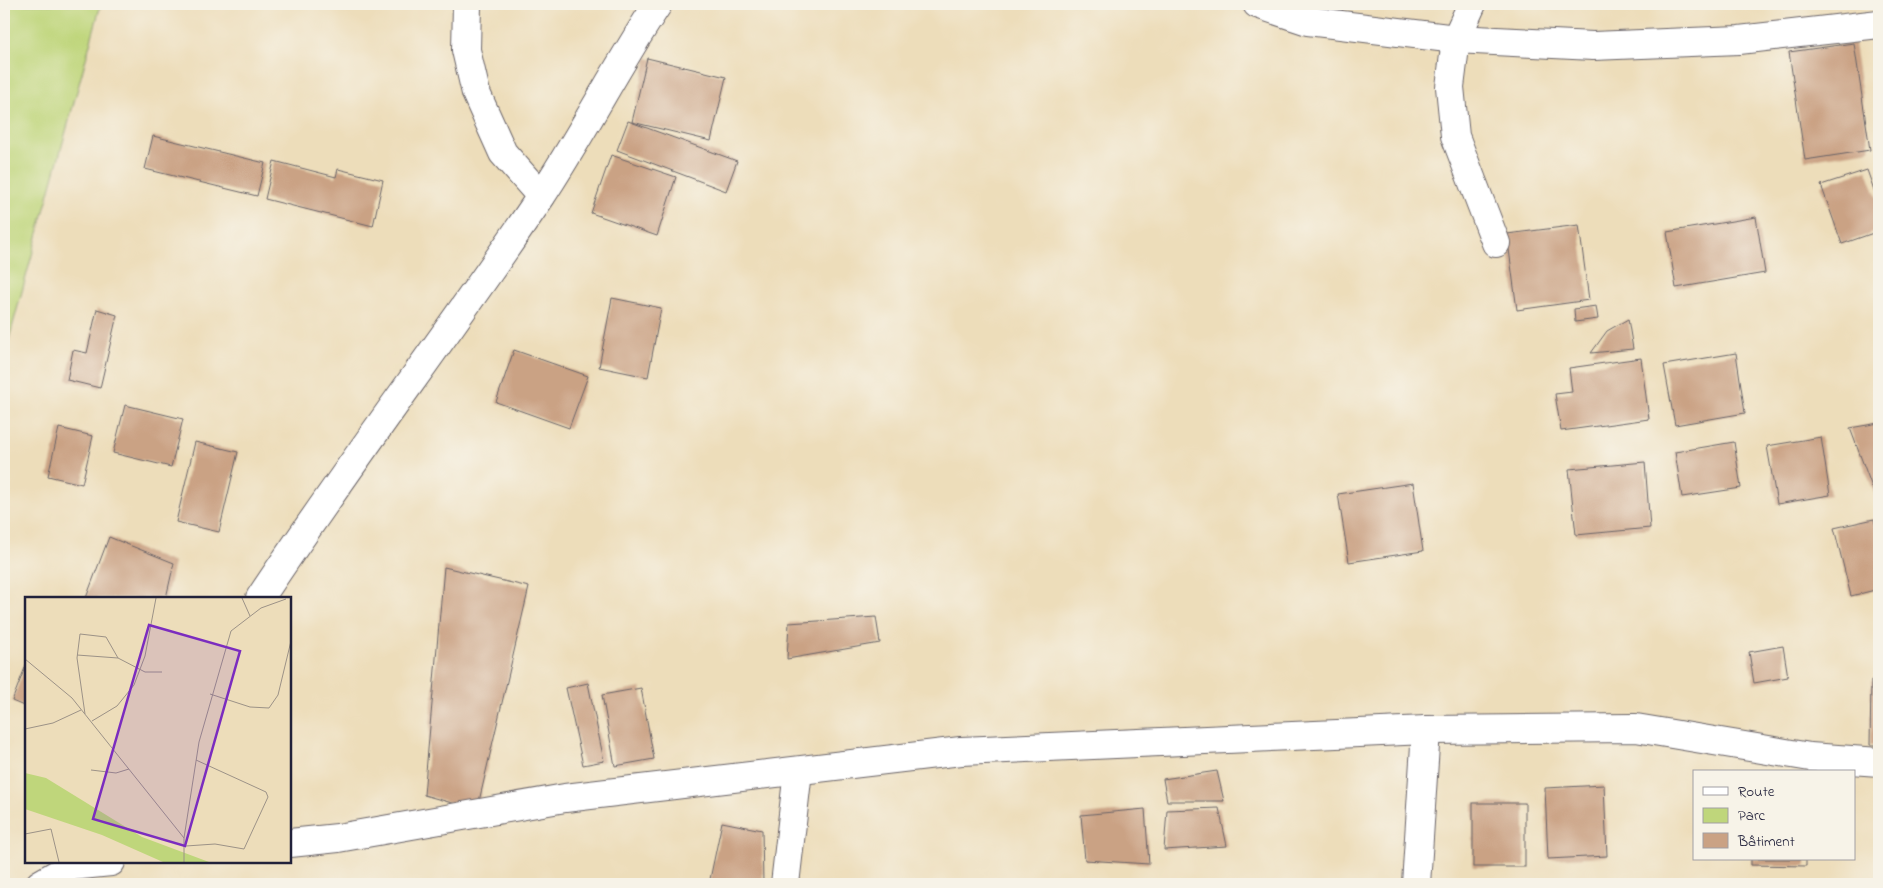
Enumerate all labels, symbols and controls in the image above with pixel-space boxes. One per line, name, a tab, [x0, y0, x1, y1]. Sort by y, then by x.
inset map	[25, 597, 291, 863]
legend	[1693, 770, 1856, 860]
text: Route	[1738, 781, 1775, 803]
text: Parc	[1738, 805, 1766, 827]
text: Bâtiment	[1737, 831, 1795, 853]

